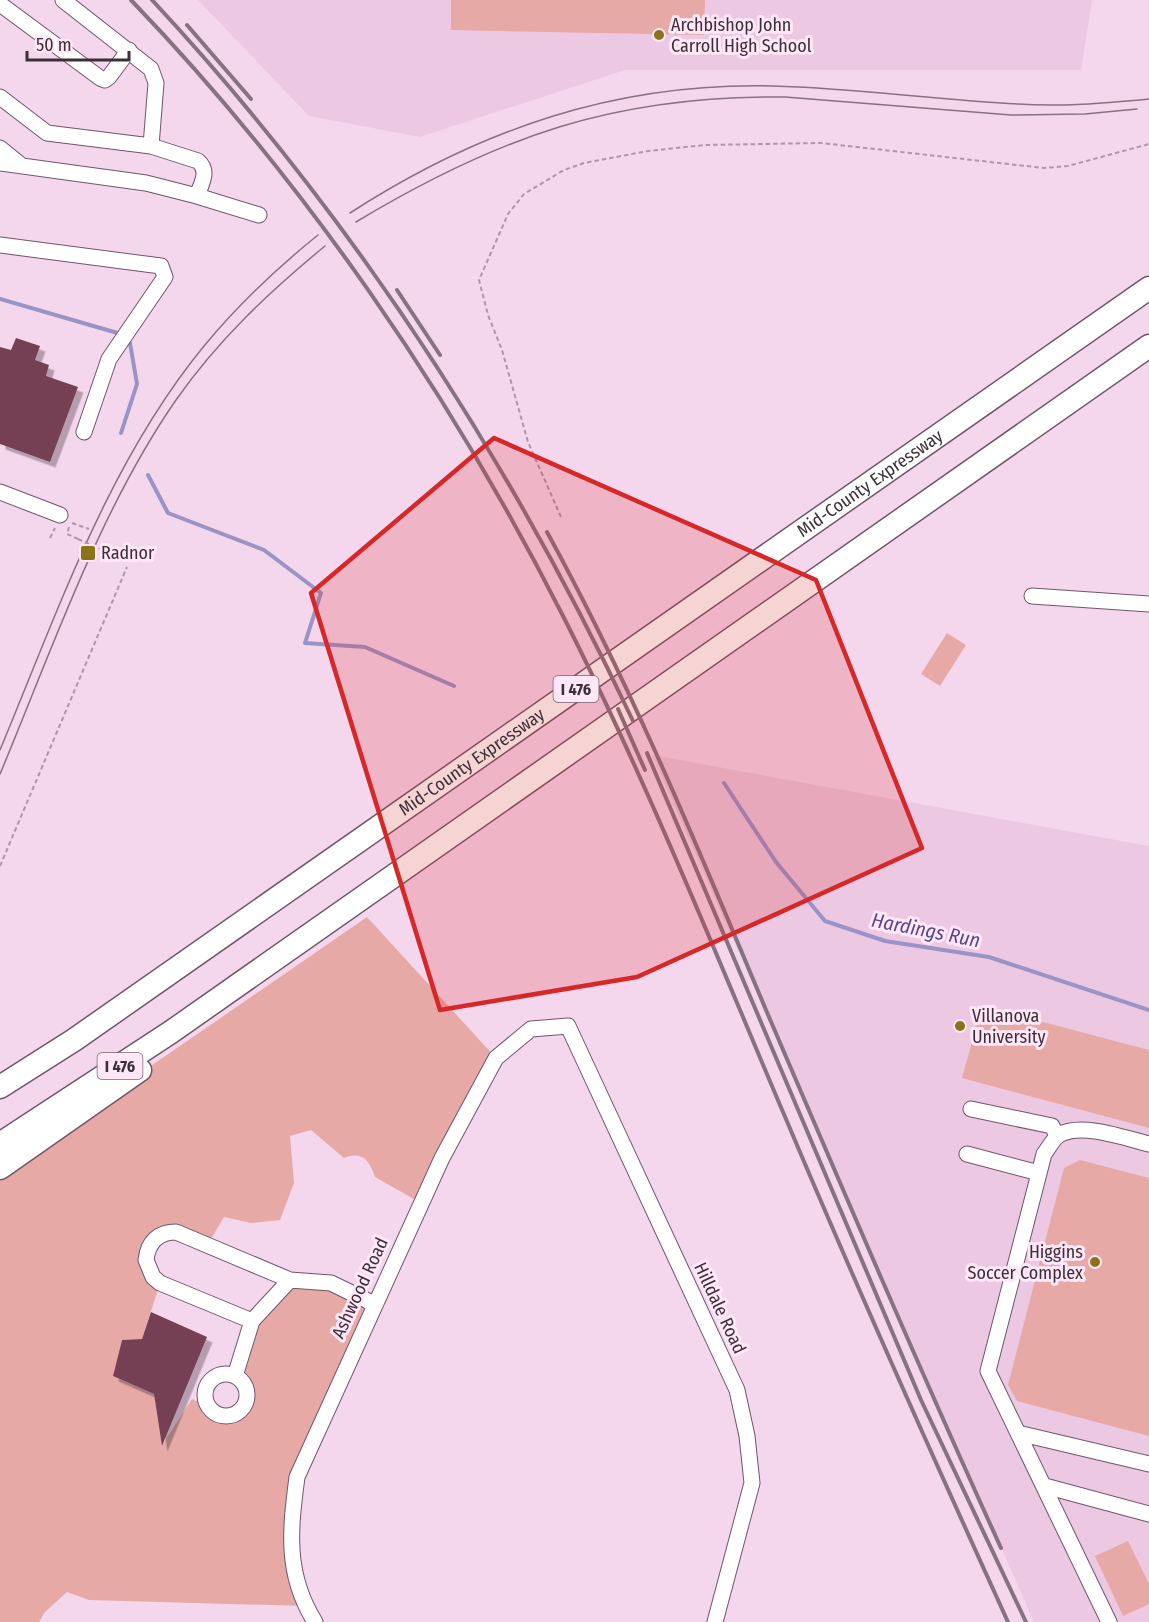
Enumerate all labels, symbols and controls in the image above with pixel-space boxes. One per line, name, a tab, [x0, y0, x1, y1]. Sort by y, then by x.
place label: Archbishop John Carroll High School	[671, 14, 812, 57]
scale bar	[27, 24, 129, 62]
marker: Archbishop John Carroll High School	[652, 28, 666, 42]
text: 50 m	[36, 34, 72, 56]
street label: Mid-County Expressway	[793, 425, 947, 542]
place label: Radnor	[101, 542, 155, 564]
marker: Radnor	[79, 544, 97, 562]
road number: I 476	[554, 676, 598, 702]
street label: Mid-County Expressway	[395, 703, 549, 820]
water label: Hardings Run	[870, 908, 982, 952]
place label: Villanova University	[972, 1005, 1046, 1048]
marker: Villanova University	[953, 1019, 967, 1033]
road number: I 476	[98, 1053, 142, 1079]
street label: Ashwood Road	[327, 1234, 393, 1342]
place label: Higgins Soccer Complex	[968, 1241, 1083, 1284]
marker: Higgins Soccer Complex	[1088, 1255, 1102, 1269]
street label: Hilldale Road	[689, 1259, 751, 1357]

